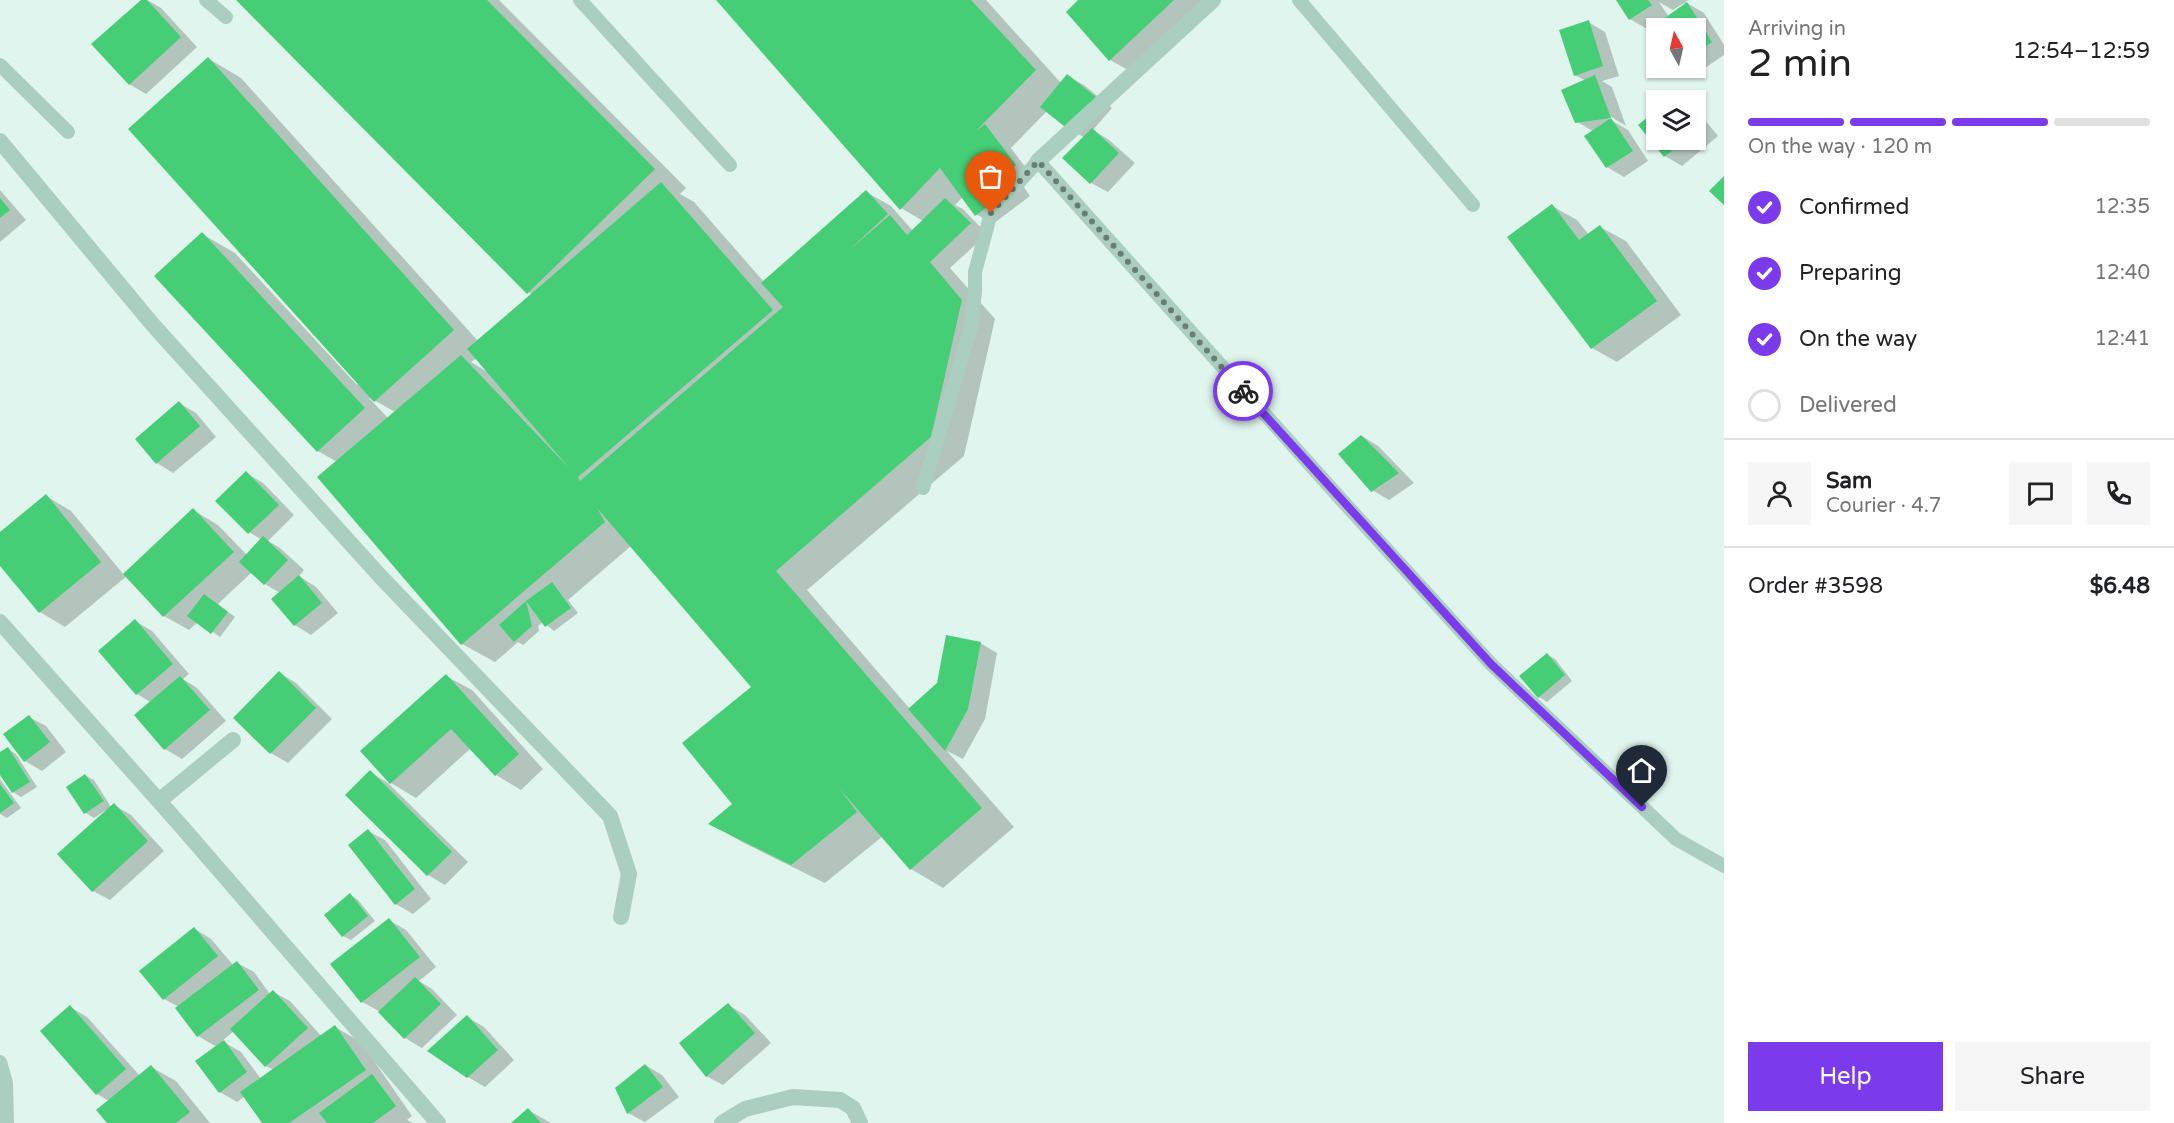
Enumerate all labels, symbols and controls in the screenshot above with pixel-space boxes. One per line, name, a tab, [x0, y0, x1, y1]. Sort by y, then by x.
text: Arriving in	[1748, 17, 1846, 41]
north arrow	[1646, 18, 1706, 78]
map controls	[1646, 18, 1706, 150]
text: 12:54–12:59	[2013, 38, 2150, 64]
text: 2 min	[1748, 40, 1852, 87]
button: layers	[1646, 90, 1706, 150]
text: On the way · 120 m	[1748, 135, 1932, 159]
pin	[965, 151, 1016, 213]
icon: bag	[974, 160, 1007, 193]
icon: check	[1748, 191, 1781, 224]
text: Confirmed	[1799, 194, 1909, 220]
text: 12:35	[2095, 195, 2150, 219]
icon: check	[1748, 257, 1781, 290]
text: Preparing	[1799, 260, 1902, 286]
text: 12:40	[2095, 261, 2150, 285]
icon: check	[1748, 323, 1781, 356]
text: On the way	[1799, 326, 1917, 352]
text: 12:41	[2095, 327, 2150, 351]
courier	[1213, 361, 1273, 421]
icon: bike	[1227, 375, 1260, 408]
text: Delivered	[1799, 392, 1897, 418]
button: person	[1748, 462, 1811, 525]
button: chat	[2009, 462, 2072, 525]
button: phone	[2087, 462, 2150, 525]
text: Sam	[1826, 468, 1872, 494]
text: Courier · 4.7	[1826, 494, 1941, 518]
text: Order #3598	[1748, 573, 1883, 599]
text: $6.48	[2090, 573, 2150, 599]
pin	[1616, 745, 1667, 807]
icon: home	[1625, 754, 1658, 787]
button: Help	[1748, 1042, 1943, 1111]
button: Share	[1955, 1042, 2150, 1111]

